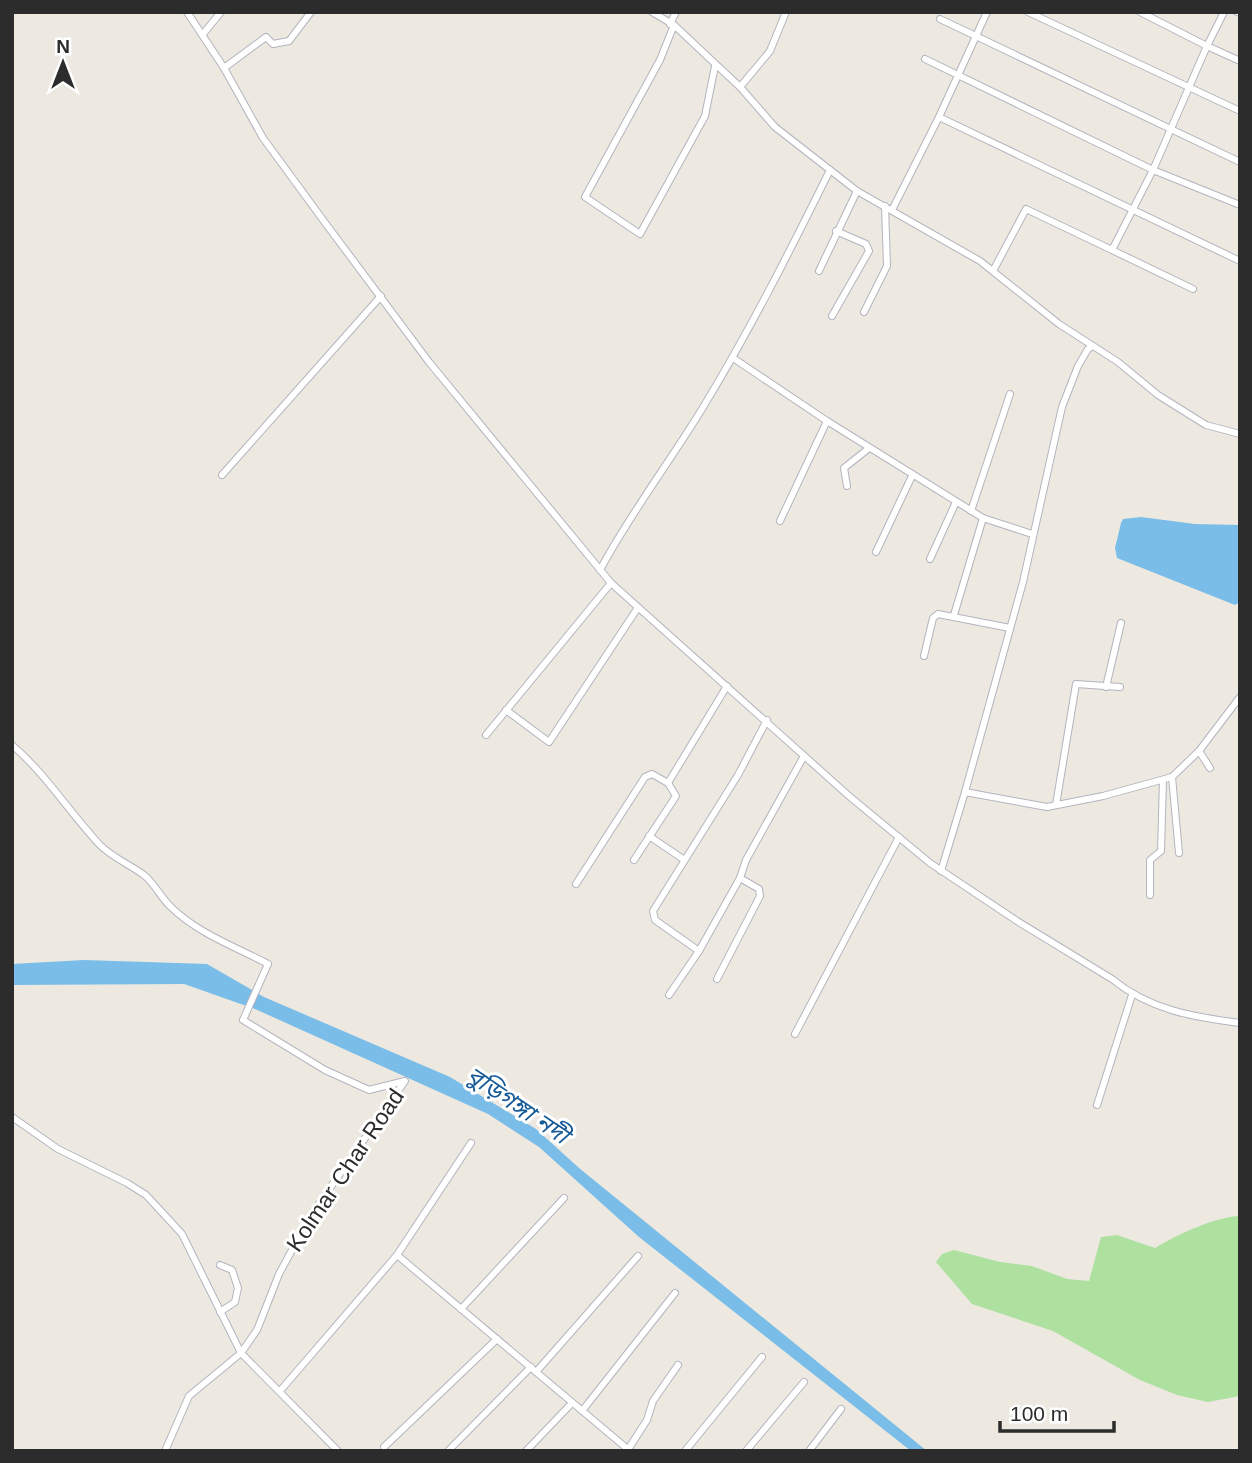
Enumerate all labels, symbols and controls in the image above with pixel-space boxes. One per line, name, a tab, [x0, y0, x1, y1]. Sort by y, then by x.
north arrow	[28, 28, 98, 98]
text: N	[56, 36, 70, 57]
water label: বুড়িগঙ্গা নদী	[461, 1061, 578, 1152]
street label: Kolmar Char Road	[281, 1084, 409, 1256]
scale bar	[1000, 1390, 1114, 1434]
text: 100 m	[1010, 1402, 1068, 1425]

